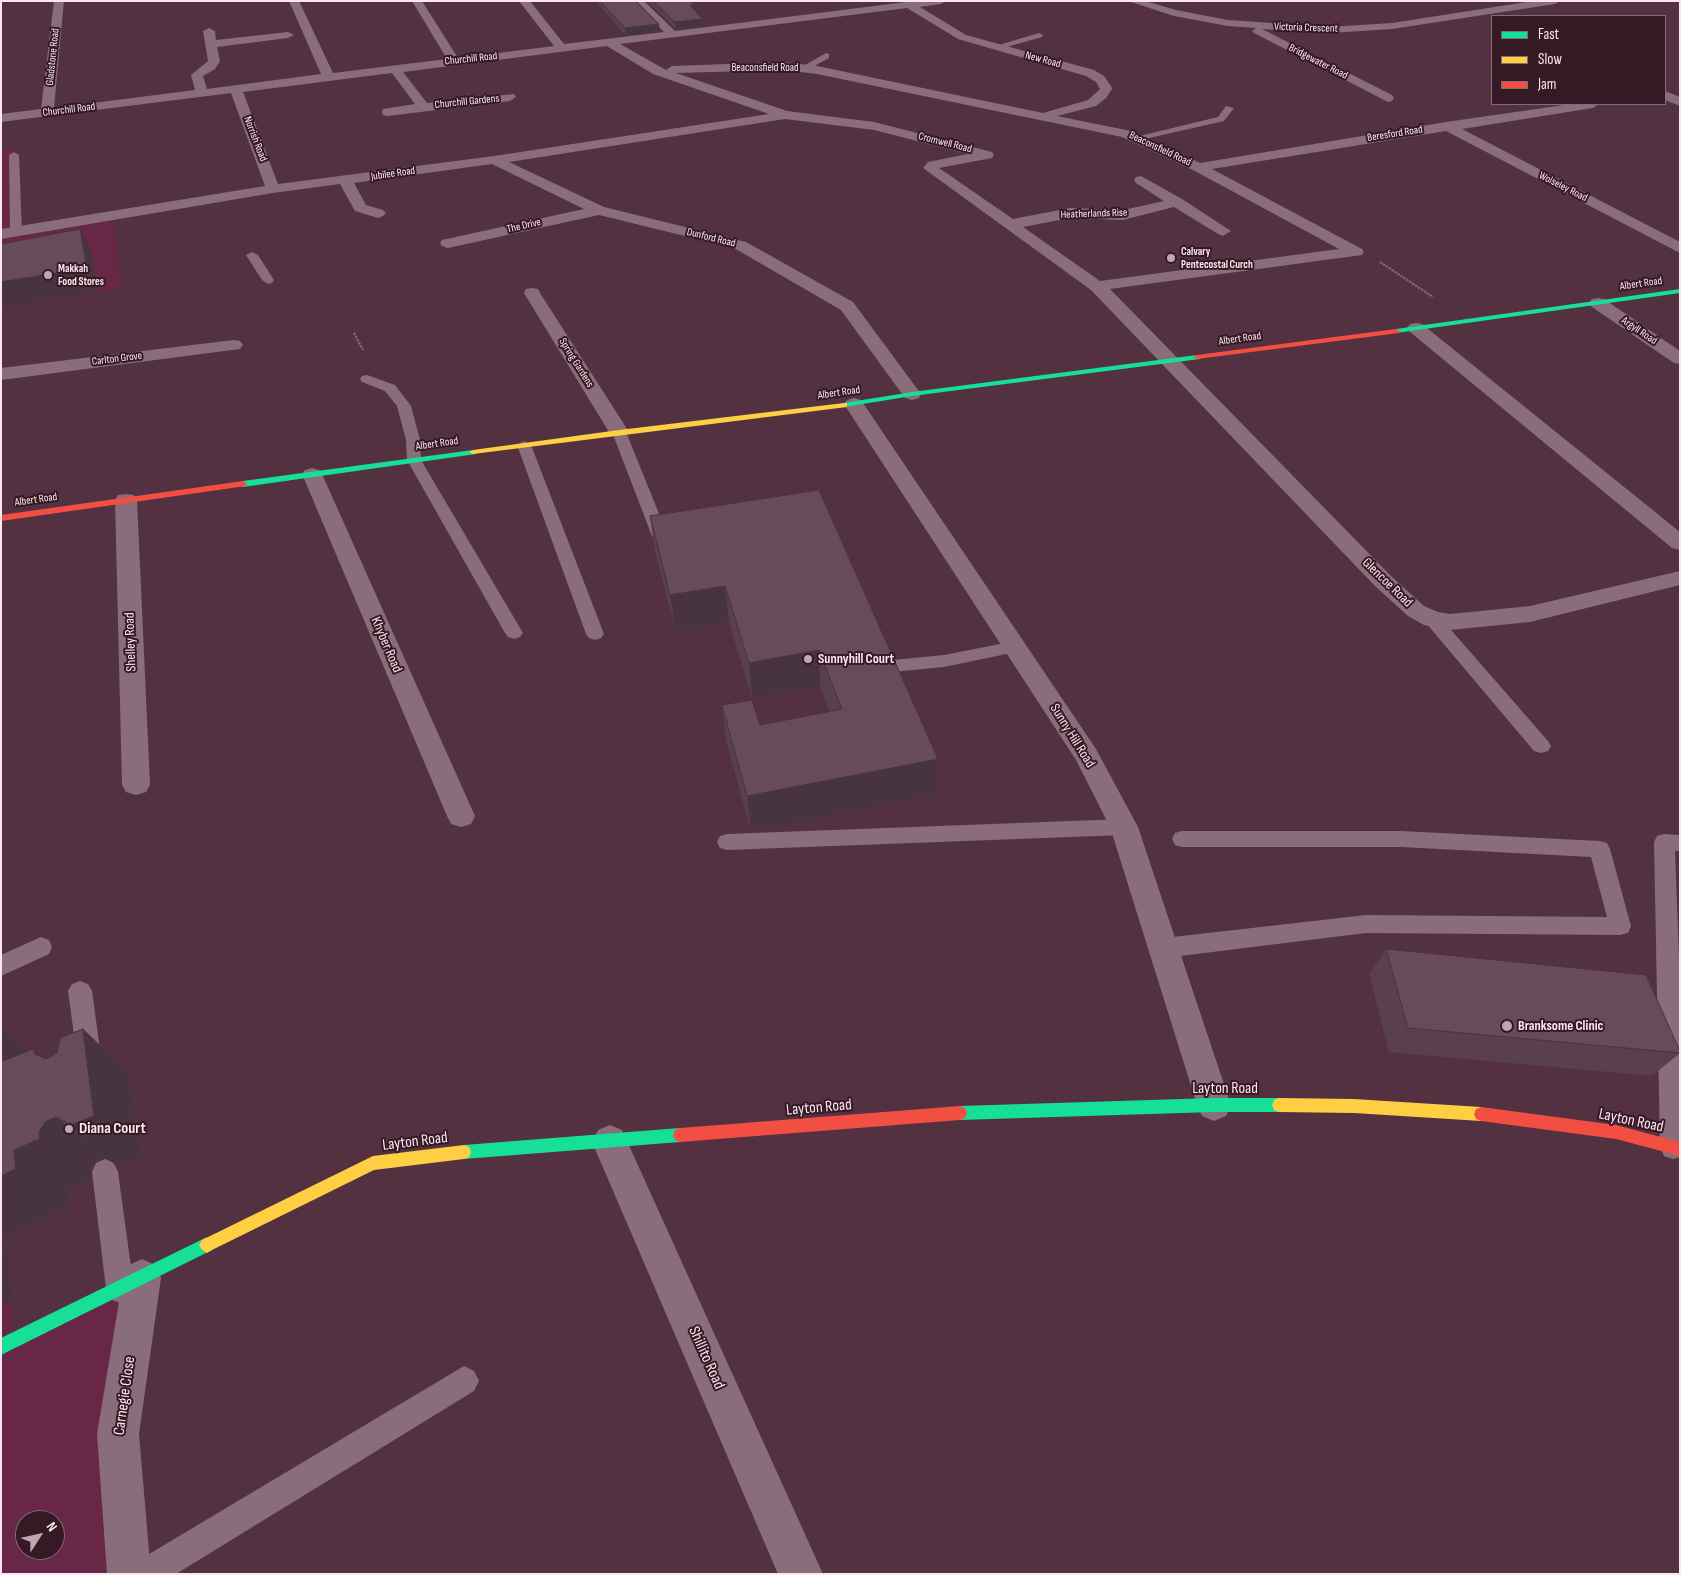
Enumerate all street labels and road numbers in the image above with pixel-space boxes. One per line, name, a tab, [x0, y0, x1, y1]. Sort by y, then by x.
street label: Victoria Crescent	[1274, 20, 1338, 36]
street label: Gladstone Road	[43, 28, 63, 86]
street label: Bridgewater Road	[1286, 41, 1350, 83]
street label: New Road	[1024, 49, 1062, 71]
street label: Churchill Road	[444, 50, 498, 68]
street label: Beaconsfield Road	[731, 61, 799, 75]
street label: Churchill Gardens	[434, 92, 500, 112]
street label: Churchill Road	[42, 100, 96, 120]
street label: Norrish Road	[240, 115, 270, 163]
street label: Beresford Road	[1366, 123, 1424, 145]
street label: Beaconsfield Road	[1127, 129, 1193, 169]
street label: Cromwell Road	[917, 130, 973, 156]
street label: Jubilee Road	[370, 164, 416, 184]
street label: Wolseley Road	[1537, 169, 1589, 205]
street label: Heatherlands Rise	[1060, 206, 1128, 222]
street label: The Drive	[506, 216, 542, 236]
street label: Dunford Road	[685, 226, 737, 250]
street label: Albert Road	[1619, 274, 1663, 294]
street label: Argyll Road	[1619, 314, 1659, 348]
street label: Albert Road	[1218, 329, 1262, 349]
street label: Spring Gardens	[556, 336, 596, 390]
street label: Carlton Grove	[91, 349, 143, 369]
street label: Albert Road	[817, 383, 861, 403]
street label: Albert Road	[415, 434, 459, 454]
street label: Albert Road	[14, 490, 58, 510]
street label: Glencoe Road	[1358, 555, 1416, 611]
street label: Shelley Road	[122, 612, 140, 672]
street label: Khyber Road	[367, 615, 405, 675]
street label: Sunny Hill Road	[1046, 701, 1098, 771]
street label: Layton Road	[1192, 1079, 1258, 1099]
street label: Layton Road	[785, 1096, 853, 1120]
street label: Layton Road	[1597, 1105, 1665, 1137]
street label: Layton Road	[381, 1128, 449, 1156]
street label: Shillito Road	[684, 1324, 728, 1392]
street label: Carnegie Close	[110, 1355, 140, 1437]

